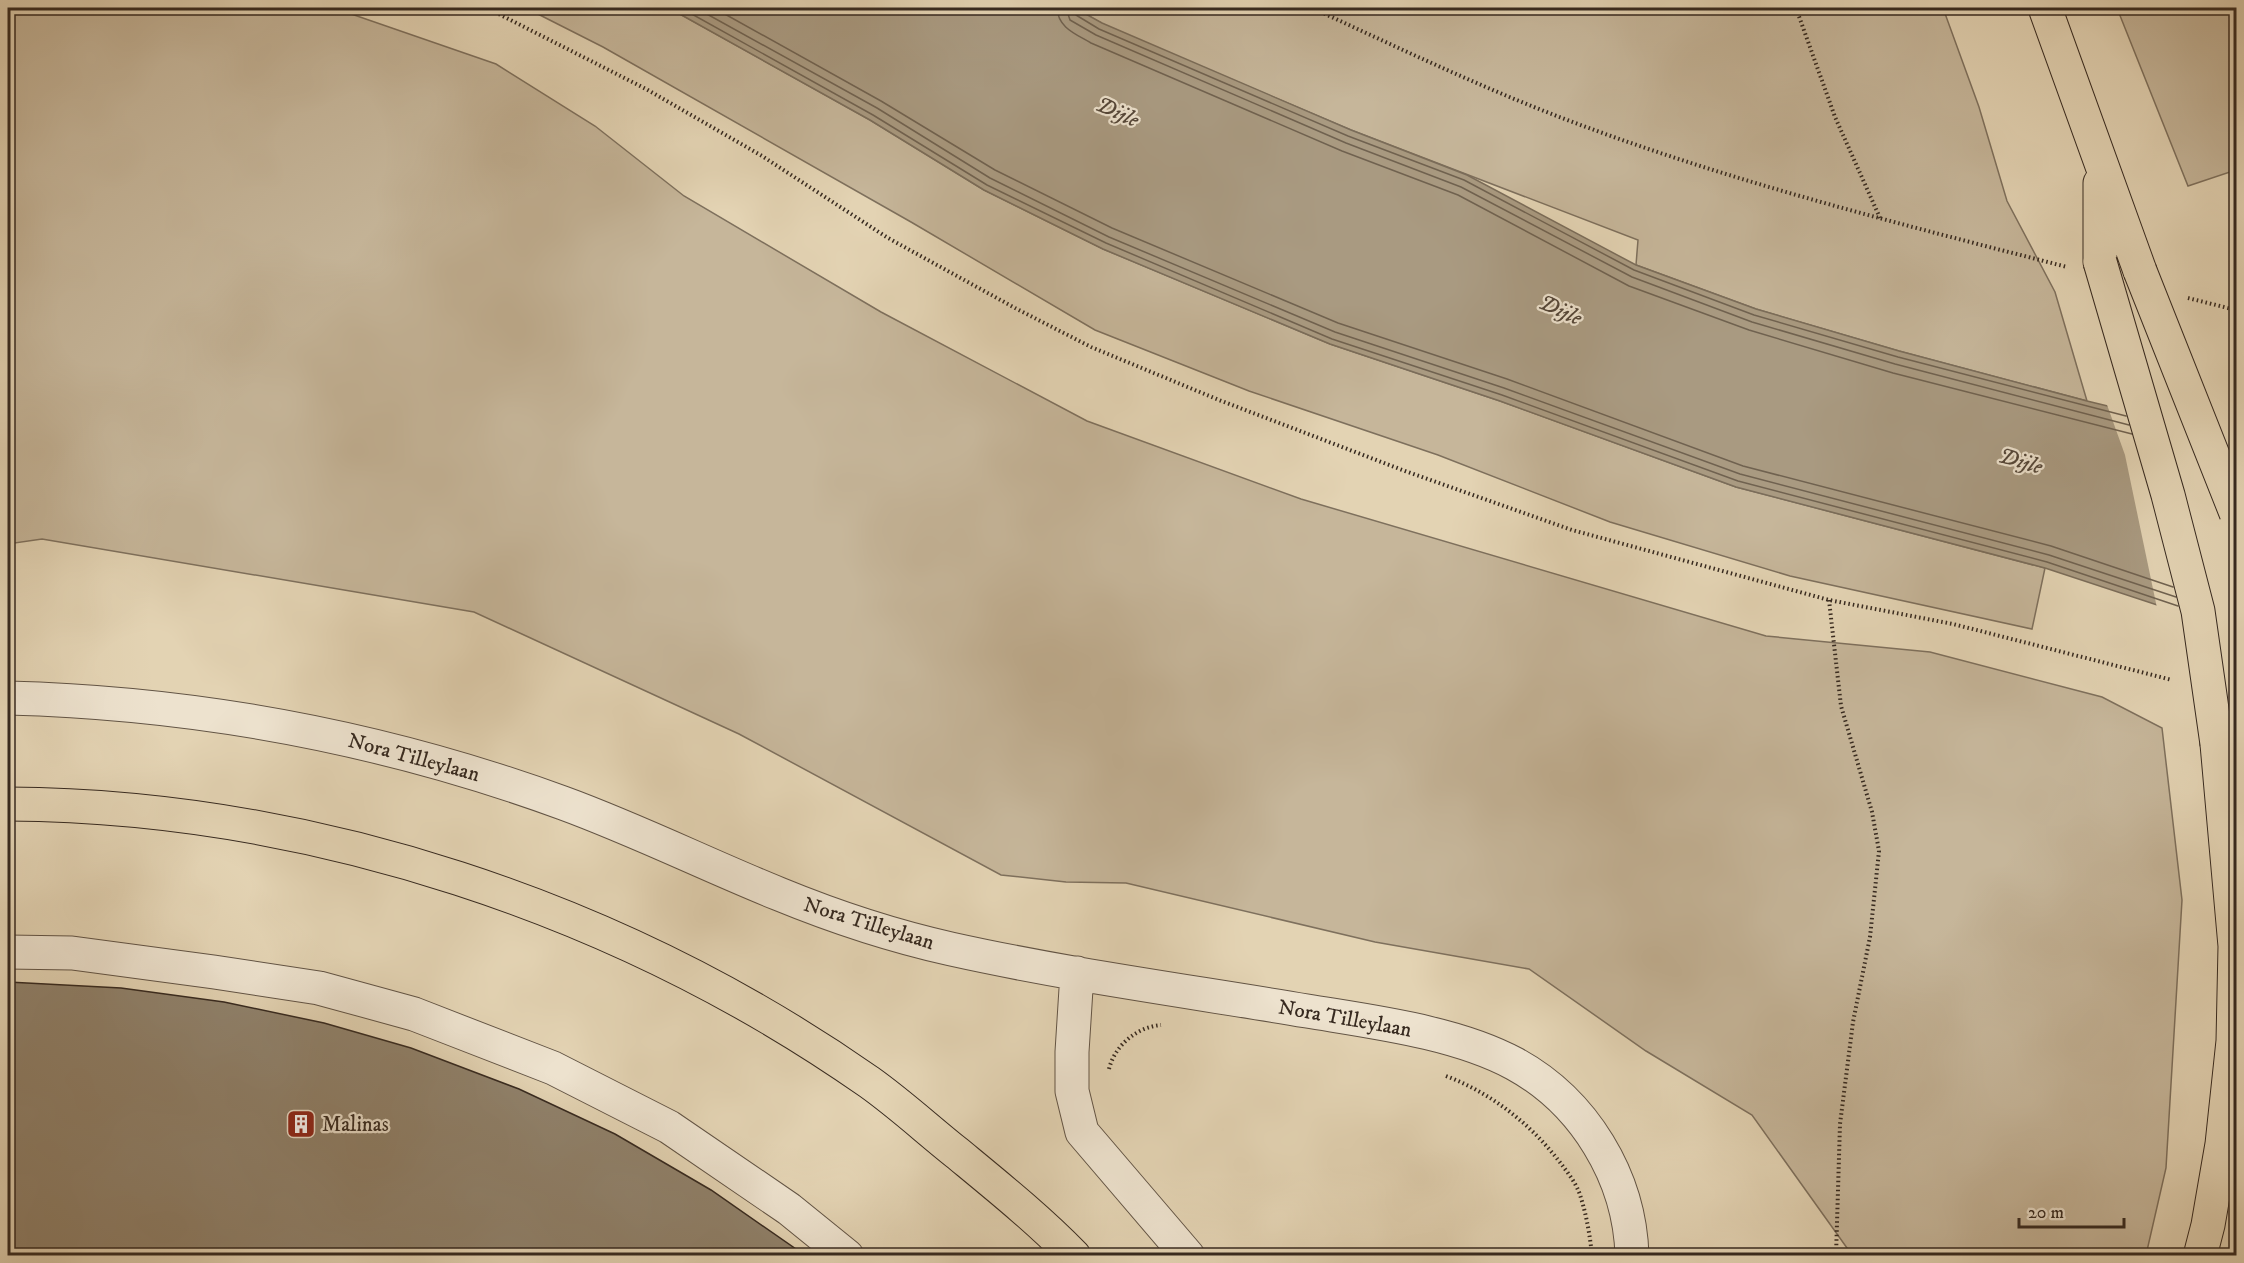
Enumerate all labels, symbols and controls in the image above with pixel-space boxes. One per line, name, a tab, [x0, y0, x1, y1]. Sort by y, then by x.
water label: Dijle	[1092, 91, 1144, 134]
water label: Dijle	[1535, 289, 1587, 332]
water label: Dijle	[1996, 442, 2046, 481]
street label: Nora Tilleylaan	[345, 728, 482, 788]
street label: Nora Tilleylaan	[800, 892, 937, 956]
street label: Nora Tilleylaan	[1276, 994, 1414, 1044]
building icon: Malinas	[285, 1108, 317, 1140]
place label: Malinas	[322, 1112, 389, 1138]
scale bar	[2019, 1191, 2124, 1229]
text: 20 m	[2028, 1202, 2064, 1224]

